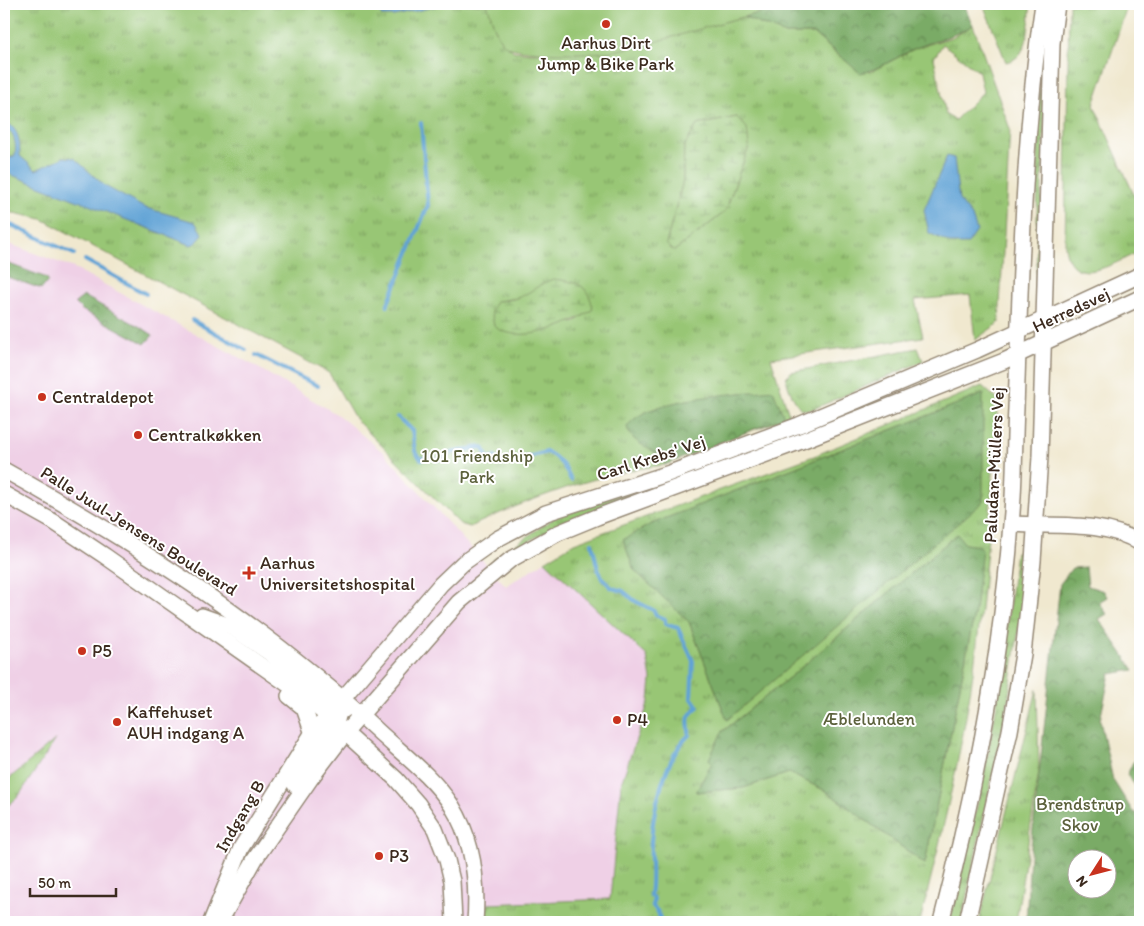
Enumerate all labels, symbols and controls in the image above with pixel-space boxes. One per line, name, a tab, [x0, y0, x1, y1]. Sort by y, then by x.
marker: Aarhus Dirt Jump & Bike Park	[600, 18, 612, 30]
place label: Aarhus Dirt Jump & Bike Park	[538, 32, 674, 75]
street label: Herredsvej	[1029, 283, 1113, 337]
place label: Centraldepot	[52, 386, 154, 408]
street label: Paludan-Müllers Vej	[979, 386, 1009, 544]
marker: Centraldepot	[36, 391, 48, 403]
place label: Centralkøkken	[148, 424, 262, 446]
marker: Centralkøkken	[132, 429, 144, 441]
street label: Carl Krebs' Vej	[594, 430, 708, 486]
park label: 101 Friendship Park	[421, 445, 533, 488]
street label: Palle Juul-Jensens Boulevard	[37, 461, 242, 601]
place label: Aarhus Universitetshospital	[260, 552, 415, 595]
marker: Aarhus Universitetshospital	[242, 566, 256, 580]
place label: P5	[92, 640, 112, 662]
marker: P5	[76, 645, 88, 657]
place label: Kaffehuset AUH indgang A	[127, 701, 245, 744]
park label: Æblelunden	[823, 708, 915, 730]
place label: P4	[627, 709, 648, 731]
marker: P4	[611, 714, 623, 726]
marker: Kaffehuset AUH indgang A	[111, 716, 123, 728]
street label: Indgang B	[210, 776, 270, 856]
park label: Brendstrup Skov	[1036, 793, 1124, 836]
place label: P3	[389, 845, 409, 867]
north arrow	[1066, 848, 1116, 898]
marker: P3	[373, 850, 385, 862]
scale bar	[30, 866, 116, 898]
text: N	[1072, 873, 1092, 890]
text: 50 m	[38, 874, 71, 892]

